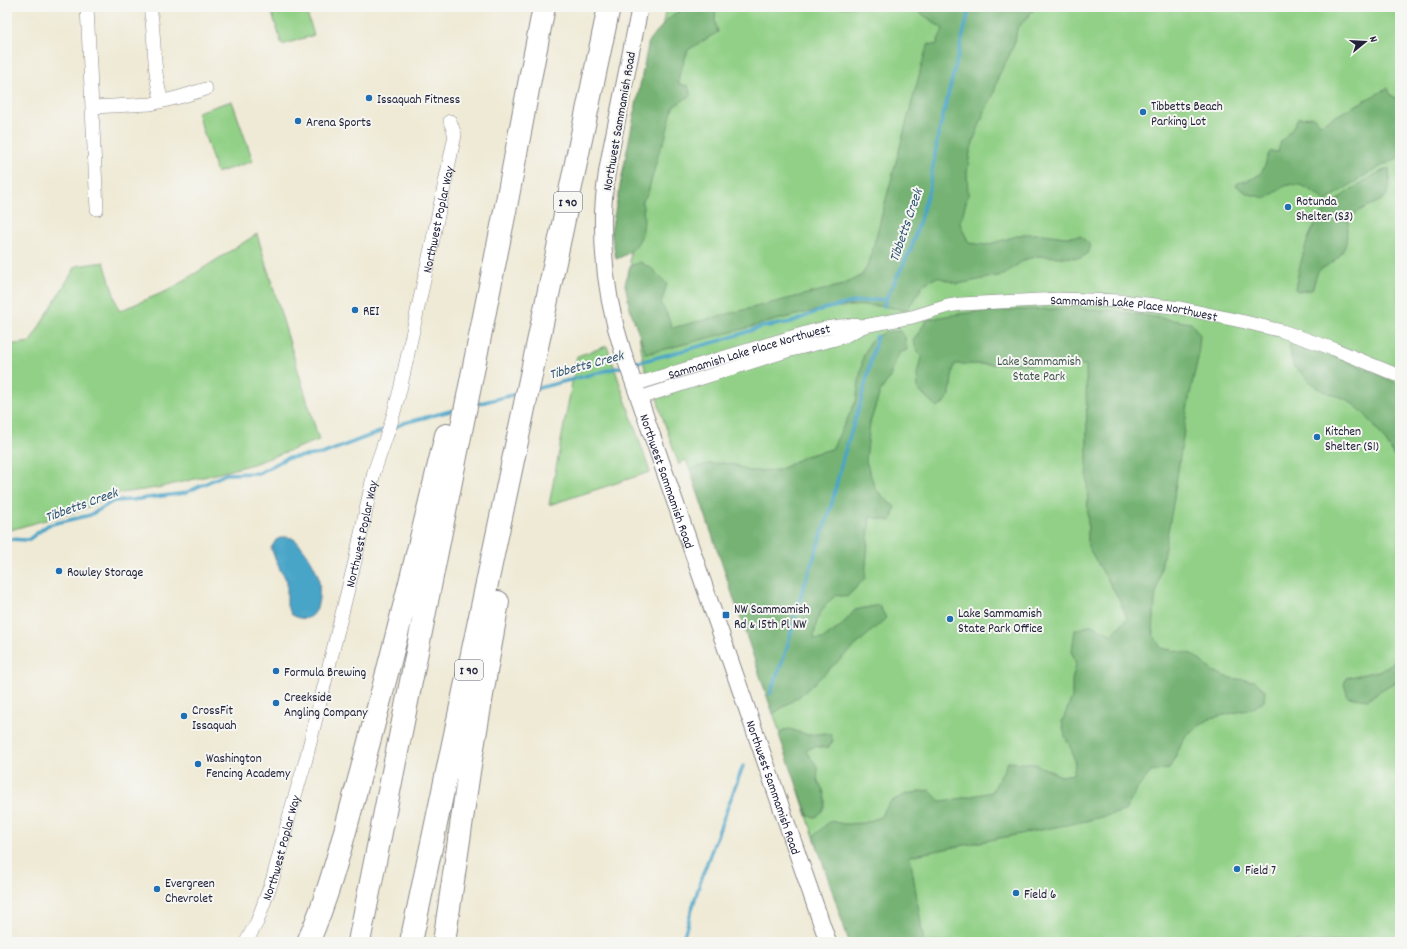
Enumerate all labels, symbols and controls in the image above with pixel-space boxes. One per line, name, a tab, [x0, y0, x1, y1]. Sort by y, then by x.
north arrow	[1345, 22, 1385, 62]
text: N	[1364, 34, 1381, 45]
street label: Northwest Sammamish Road	[599, 50, 642, 192]
place label: Issaquah Fitness	[377, 91, 460, 110]
marker: Issaquah Fitness	[364, 93, 374, 103]
place label: Tibbetts Beach Parking Lot	[1151, 98, 1223, 132]
marker: Tibbetts Beach Parking Lot	[1138, 107, 1148, 117]
place label: Arena Sports	[306, 114, 371, 133]
marker: Arena Sports	[293, 116, 303, 126]
street label: Northwest Poplar Way	[419, 164, 460, 275]
water label: Tibbetts Creek	[885, 185, 929, 265]
road number: I 90	[554, 192, 582, 212]
place label: Rotunda Shelter (S3)	[1296, 193, 1353, 227]
marker: Rotunda Shelter (S3)	[1283, 202, 1293, 212]
street label: Sammamish Lake Place Northwest	[1050, 292, 1219, 328]
place label: REI	[363, 303, 379, 322]
marker: REI	[350, 305, 360, 315]
street label: Sammamish Lake Place Northwest	[666, 320, 832, 386]
water label: Tibbetts Creek	[547, 346, 627, 385]
park label: Lake Sammamish State Park	[997, 353, 1081, 387]
street label: Northwest Sammamish Road	[633, 412, 698, 552]
place label: Kitchen Shelter (S1)	[1325, 423, 1379, 457]
marker: Kitchen Shelter (S1)	[1312, 432, 1322, 442]
street label: Northwest Poplar Way	[342, 478, 384, 590]
water label: Tibbetts Creek	[43, 483, 122, 528]
place label: Rowley Storage	[67, 564, 143, 583]
marker: Rowley Storage	[54, 566, 64, 576]
place label: NW Sammamish Rd & 15th Pl NW	[734, 601, 809, 635]
place label: Lake Sammamish State Park Office	[958, 605, 1043, 639]
marker: NW Sammamish Rd & 15th Pl NW	[721, 610, 731, 620]
marker: Lake Sammamish State Park Office	[945, 614, 955, 624]
road number: I 90	[455, 660, 483, 680]
place label: Formula Brewing	[284, 664, 367, 683]
marker: Formula Brewing	[271, 666, 281, 676]
place label: Creekside Angling Company	[284, 689, 368, 723]
marker: Creekside Angling Company	[271, 698, 281, 708]
place label: CrossFit Issaquah	[192, 702, 237, 736]
marker: CrossFit Issaquah	[179, 711, 189, 721]
street label: Northwest Sammamish Road	[740, 718, 804, 858]
place label: Washington Fencing Academy	[206, 750, 291, 784]
marker: Washington Fencing Academy	[193, 759, 203, 769]
street label: Northwest Poplar Way	[259, 792, 307, 904]
place label: Field 7	[1245, 862, 1276, 881]
marker: Field 7	[1232, 864, 1242, 874]
place label: Evergreen Chevrolet	[165, 875, 215, 909]
marker: Evergreen Chevrolet	[152, 884, 162, 894]
place label: Field 6	[1024, 886, 1056, 905]
marker: Field 6	[1011, 888, 1021, 898]

